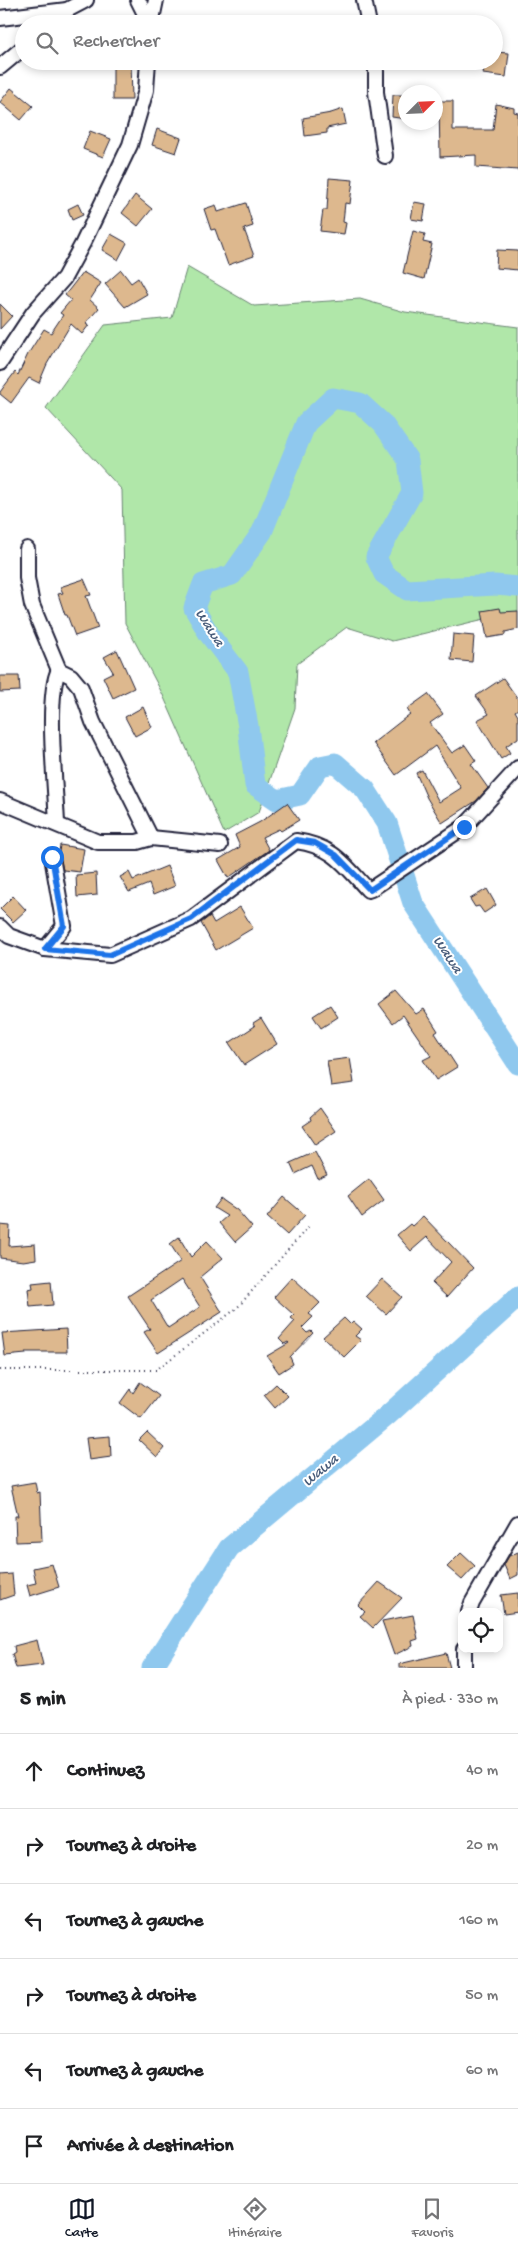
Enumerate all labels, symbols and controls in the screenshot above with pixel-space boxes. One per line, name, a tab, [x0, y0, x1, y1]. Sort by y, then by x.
search box	[15, 15, 503, 70]
icon: search	[33, 29, 61, 57]
text: Rechercher	[73, 31, 159, 54]
north arrow	[398, 85, 443, 130]
water label: Wawa	[190, 606, 228, 652]
route end	[453, 816, 476, 839]
route start	[41, 846, 64, 869]
water label: Wawa	[428, 933, 467, 979]
water label: Wawa	[299, 1450, 344, 1491]
map controls	[458, 1608, 503, 1653]
button: locate	[458, 1608, 503, 1653]
text: 5 min	[20, 1688, 65, 1713]
text: À pied · 330 m	[402, 1691, 498, 1710]
icon: ahead	[20, 1757, 48, 1785]
text: Continuez	[67, 1760, 144, 1783]
text: 40 m	[466, 1762, 498, 1781]
icon: right	[20, 1832, 48, 1860]
text: Tournez à droite	[67, 1835, 196, 1858]
text: 20 m	[466, 1837, 498, 1856]
icon: left	[20, 1907, 48, 1935]
text: Tournez à gauche	[67, 1910, 203, 1933]
text: 160 m	[459, 1912, 498, 1931]
icon: right	[20, 1982, 48, 2010]
text: Tournez à droite	[67, 1985, 196, 2008]
text: 50 m	[465, 1987, 498, 2006]
icon: left	[20, 2057, 48, 2085]
text: Tournez à gauche	[67, 2060, 203, 2083]
text: 60 m	[466, 2062, 498, 2081]
icon: arrive	[20, 2132, 48, 2160]
text: Arrivée à destination	[67, 2135, 233, 2158]
tab: Carte	[65, 2195, 98, 2242]
tab: Itinéraire	[228, 2195, 282, 2242]
tab: Favoris	[412, 2195, 453, 2242]

